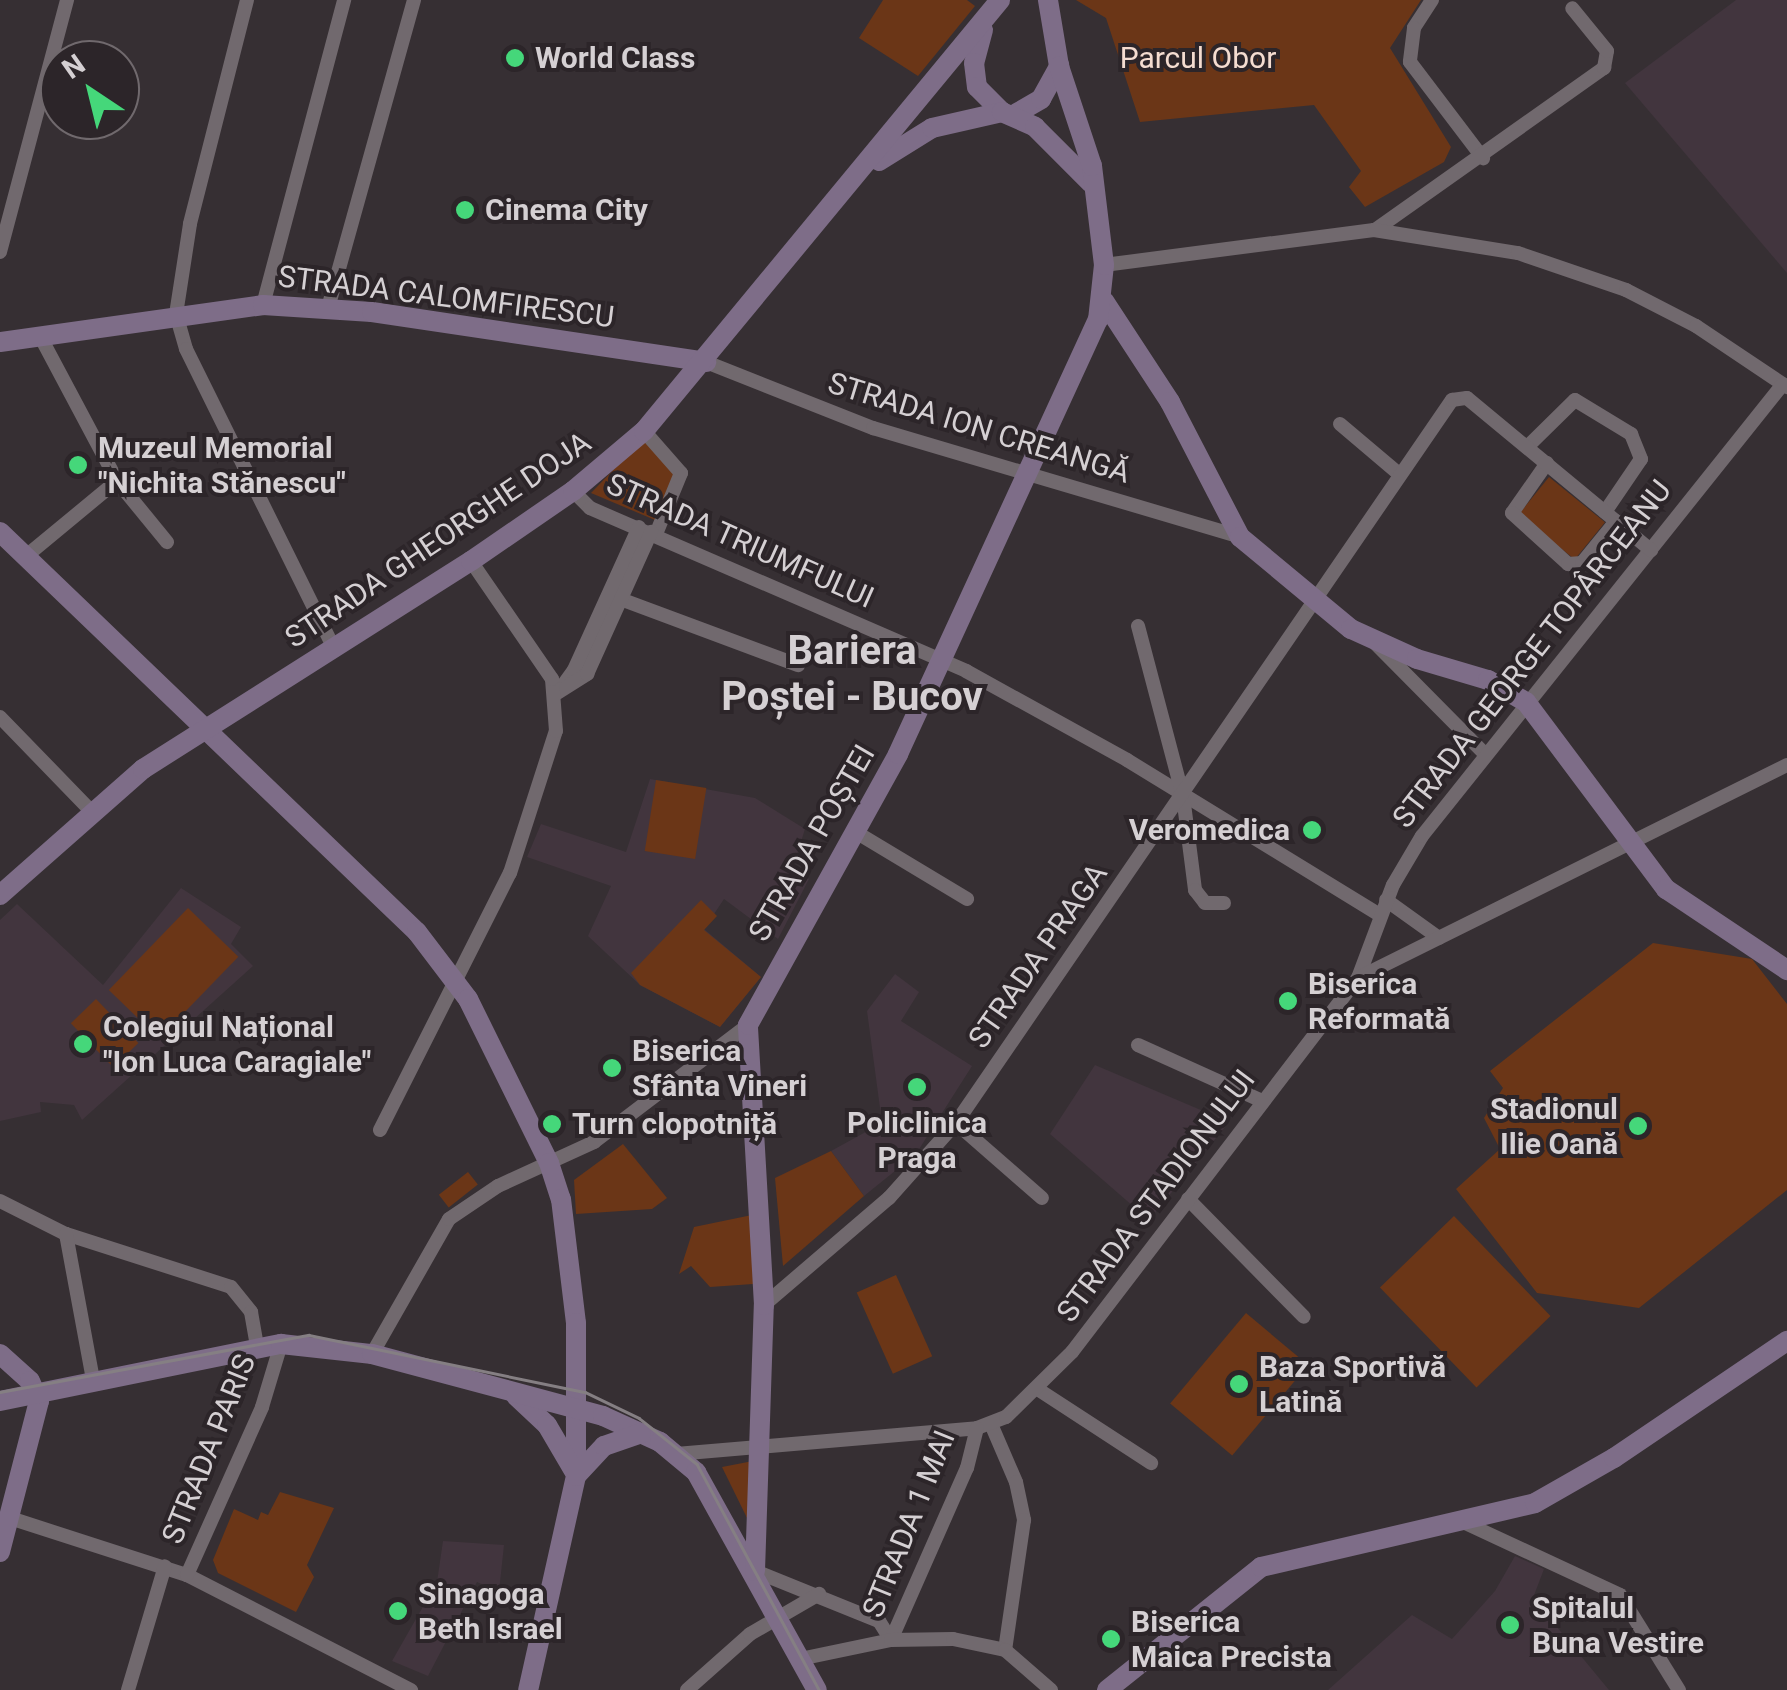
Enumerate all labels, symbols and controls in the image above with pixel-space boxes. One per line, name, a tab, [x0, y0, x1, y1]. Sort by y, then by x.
north arrow	[40, 40, 140, 140]
place label: World Class	[535, 40, 695, 76]
park label: Parcul Obor	[1120, 40, 1276, 76]
text: N	[56, 47, 91, 86]
marker: World Class	[504, 47, 526, 69]
place label: Cinema City	[485, 192, 648, 228]
marker: Cinema City	[454, 199, 476, 221]
street label: STRADA CALOMFIRESCU	[276, 259, 616, 335]
street label: STRADA ION CREANGĂ	[824, 365, 1134, 491]
street label: STRADA GHEORGHE DOJA	[278, 424, 598, 656]
place label: Muzeul Memorial "Nichita Stănescu"	[98, 430, 346, 500]
marker: Muzeul Memorial "Nichita Stănescu"	[67, 454, 89, 476]
street label: STRADA TRIUMFULUI	[601, 466, 879, 616]
street label: STRADA GEORGE TOPÂRCEANU	[1385, 473, 1679, 835]
district label: Bariera Poștei - Bucov	[721, 627, 983, 721]
street label: STRADA POȘTEI	[741, 738, 883, 948]
place label: Veromedica	[1129, 812, 1290, 848]
marker: Veromedica	[1299, 817, 1325, 843]
street label: STRADA PRAGA	[961, 857, 1115, 1055]
place label: Biserica Reformată	[1308, 966, 1450, 1036]
marker: Biserica Reformată	[1277, 990, 1299, 1012]
place label: Colegiul Național "Ion Luca Caragiale"	[103, 1009, 371, 1080]
marker: Colegiul Național "Ion Luca Caragiale"	[72, 1033, 94, 1055]
place label: Biserica Sfânta Vineri	[632, 1033, 807, 1104]
marker: Biserica Sfânta Vineri	[601, 1057, 623, 1079]
street label: STRADA STADIONULUI	[1049, 1063, 1263, 1329]
marker: Policlinica Praga	[904, 1074, 930, 1100]
place label: Stadionul Ilie Oană	[1490, 1091, 1618, 1162]
place label: Policlinica Praga	[847, 1105, 987, 1176]
place label: Turn clopotniță	[572, 1106, 777, 1142]
marker: Turn clopotniță	[541, 1113, 563, 1135]
marker: Stadionul Ilie Oană	[1627, 1115, 1649, 1137]
street label: STRADA PARIS	[155, 1349, 263, 1549]
place label: Baza Sportivă Latină	[1259, 1349, 1446, 1420]
marker: Baza Sportivă Latină	[1228, 1373, 1250, 1395]
street label: STRADA 1 MAI	[855, 1425, 963, 1623]
place label: Sinagoga Beth Israel	[418, 1576, 563, 1646]
place label: Spitalul Buna Vestire	[1532, 1590, 1704, 1660]
marker: Sinagoga Beth Israel	[387, 1600, 409, 1622]
place label: Biserica Maica Precista	[1131, 1604, 1332, 1674]
marker: Spitalul Buna Vestire	[1497, 1612, 1523, 1638]
marker: Biserica Maica Precista	[1100, 1628, 1122, 1650]

